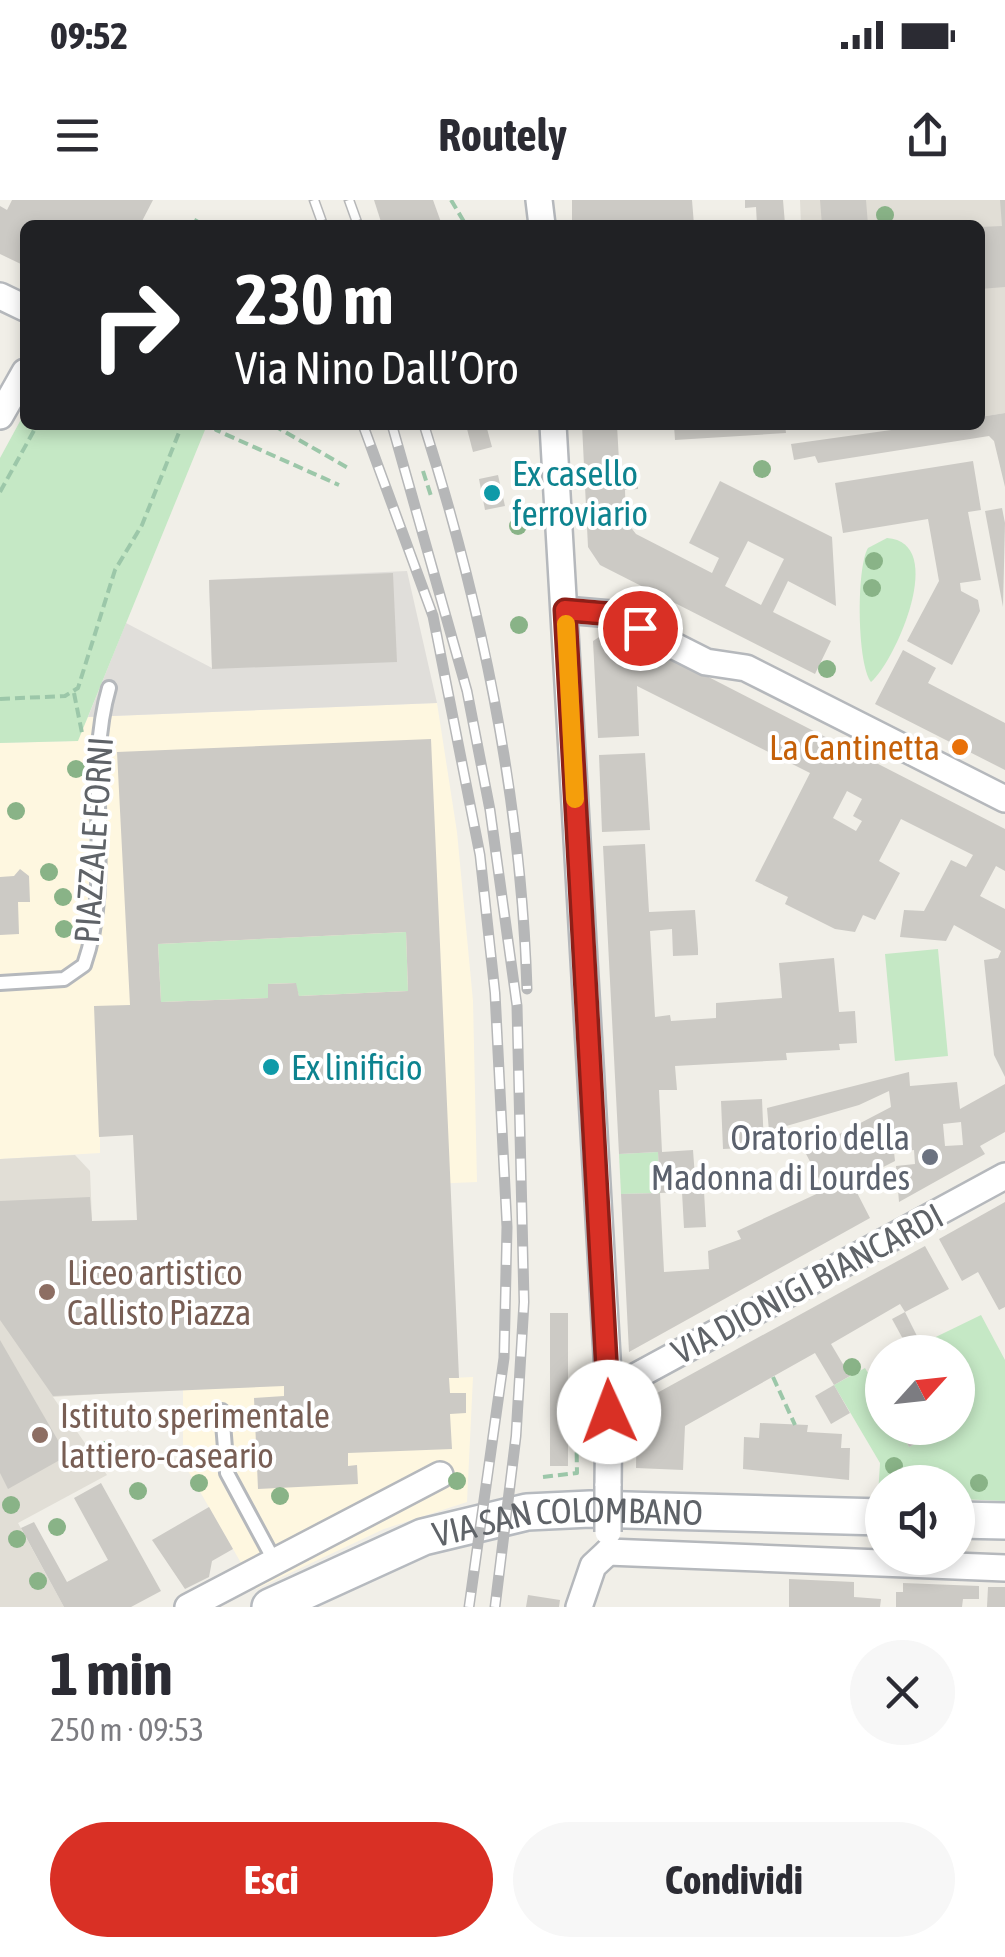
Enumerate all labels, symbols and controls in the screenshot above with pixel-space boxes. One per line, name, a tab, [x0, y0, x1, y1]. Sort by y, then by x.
text: 09:52	[50, 14, 128, 57]
icon: menu	[50, 108, 105, 163]
icon: share	[900, 108, 955, 163]
text: Routely	[438, 109, 567, 161]
text: 230 m	[235, 259, 394, 339]
icon: right	[70, 260, 200, 390]
text: Via Nino Dall’Oro	[235, 342, 519, 394]
place label: Ex casello ferroviario	[512, 453, 648, 533]
marker: Ex casello ferroviario	[481, 482, 503, 504]
pin	[598, 586, 683, 671]
icon: arrive	[613, 601, 668, 656]
place label: La Cantinetta	[769, 727, 940, 767]
street label: PIAZZALE FORNI	[66, 735, 120, 945]
marker: La Cantinetta	[949, 736, 971, 758]
place label: Ex linificio	[291, 1047, 422, 1087]
marker: Ex linificio	[260, 1056, 282, 1078]
place label: Oratorio della Madonna di Lourdes	[651, 1117, 910, 1197]
marker: Oratorio della Madonna di Lourdes	[919, 1146, 941, 1168]
street label: VIA DIONIGI BIANCARDI	[665, 1195, 949, 1371]
place label: Liceo artistico Callisto Piazza	[67, 1252, 251, 1332]
marker: Liceo artistico Callisto Piazza	[36, 1281, 58, 1303]
north arrow	[865, 1335, 975, 1445]
map controls	[865, 1335, 975, 1575]
position arrow	[557, 1360, 661, 1464]
place label: Istituto sperimentale lattiero-caseario	[60, 1395, 330, 1475]
marker: Istituto sperimentale lattiero-caseario	[29, 1424, 51, 1446]
button: sound	[865, 1465, 975, 1575]
street label: VIA SAN COLOMBANO	[429, 1489, 703, 1554]
text: 1 min	[50, 1639, 173, 1708]
button: close	[850, 1640, 955, 1745]
text: 250 m · 09:53	[50, 1711, 204, 1748]
button: Esci	[50, 1822, 493, 1937]
button: Condividi	[513, 1822, 955, 1937]

